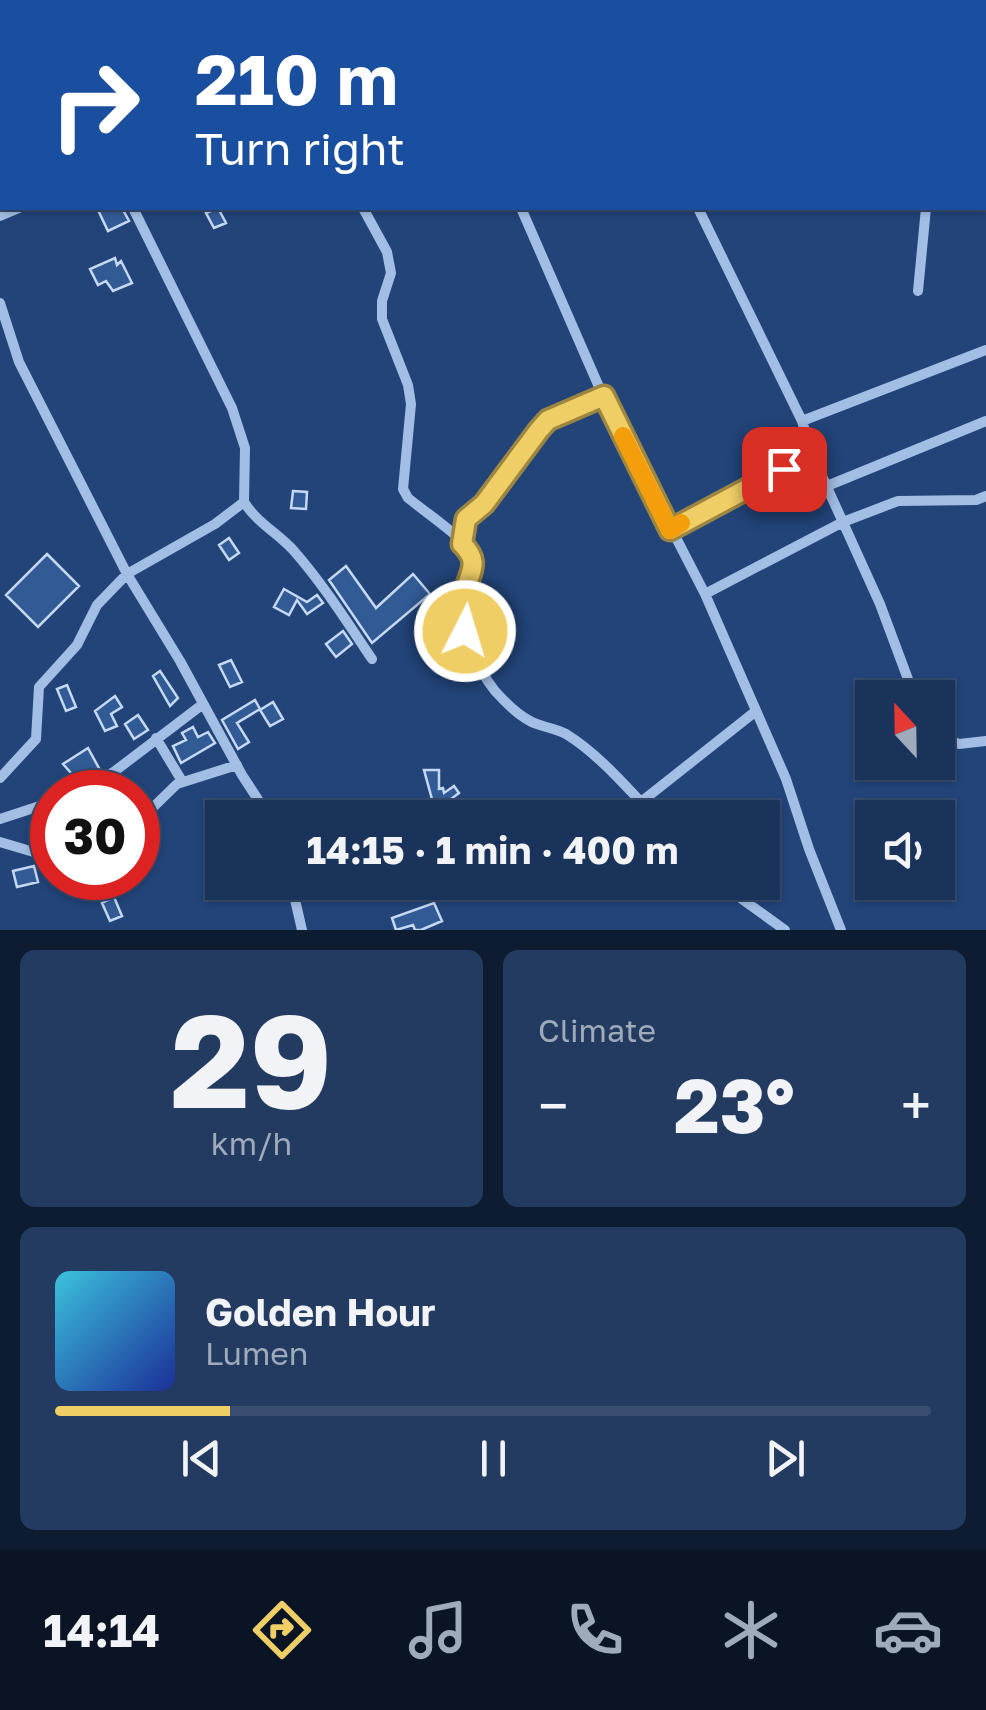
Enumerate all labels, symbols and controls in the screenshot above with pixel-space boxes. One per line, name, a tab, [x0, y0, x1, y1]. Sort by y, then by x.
text: 210 m	[195, 36, 398, 120]
icon: right	[30, 40, 160, 170]
text: Turn right	[195, 121, 405, 175]
pin	[742, 427, 827, 512]
icon: arrive	[757, 442, 812, 497]
position arrow	[413, 579, 517, 683]
north arrow	[855, 680, 955, 780]
map controls	[855, 680, 955, 900]
speed limit sign: 30	[30, 770, 160, 900]
button: sound	[855, 800, 955, 900]
text: 14:15 · 1 min · 400 m	[306, 827, 679, 872]
text: 29	[171, 981, 332, 1137]
text: Climate	[538, 1011, 656, 1049]
text: 23°	[674, 1059, 795, 1150]
text: −	[538, 1072, 568, 1138]
text: +	[901, 1072, 931, 1138]
text: km/h	[211, 1124, 292, 1162]
text: Golden Hour	[205, 1289, 436, 1334]
text: Lumen	[205, 1334, 309, 1372]
icon: previous	[174, 1431, 229, 1486]
icon: pause	[466, 1431, 521, 1486]
icon: next	[758, 1431, 813, 1486]
icon: directions	[247, 1595, 317, 1665]
icon: music	[403, 1595, 473, 1665]
icon: phone	[560, 1595, 630, 1665]
icon: climate	[716, 1595, 786, 1665]
icon: car	[873, 1595, 943, 1665]
text: 14:14	[43, 1603, 160, 1657]

